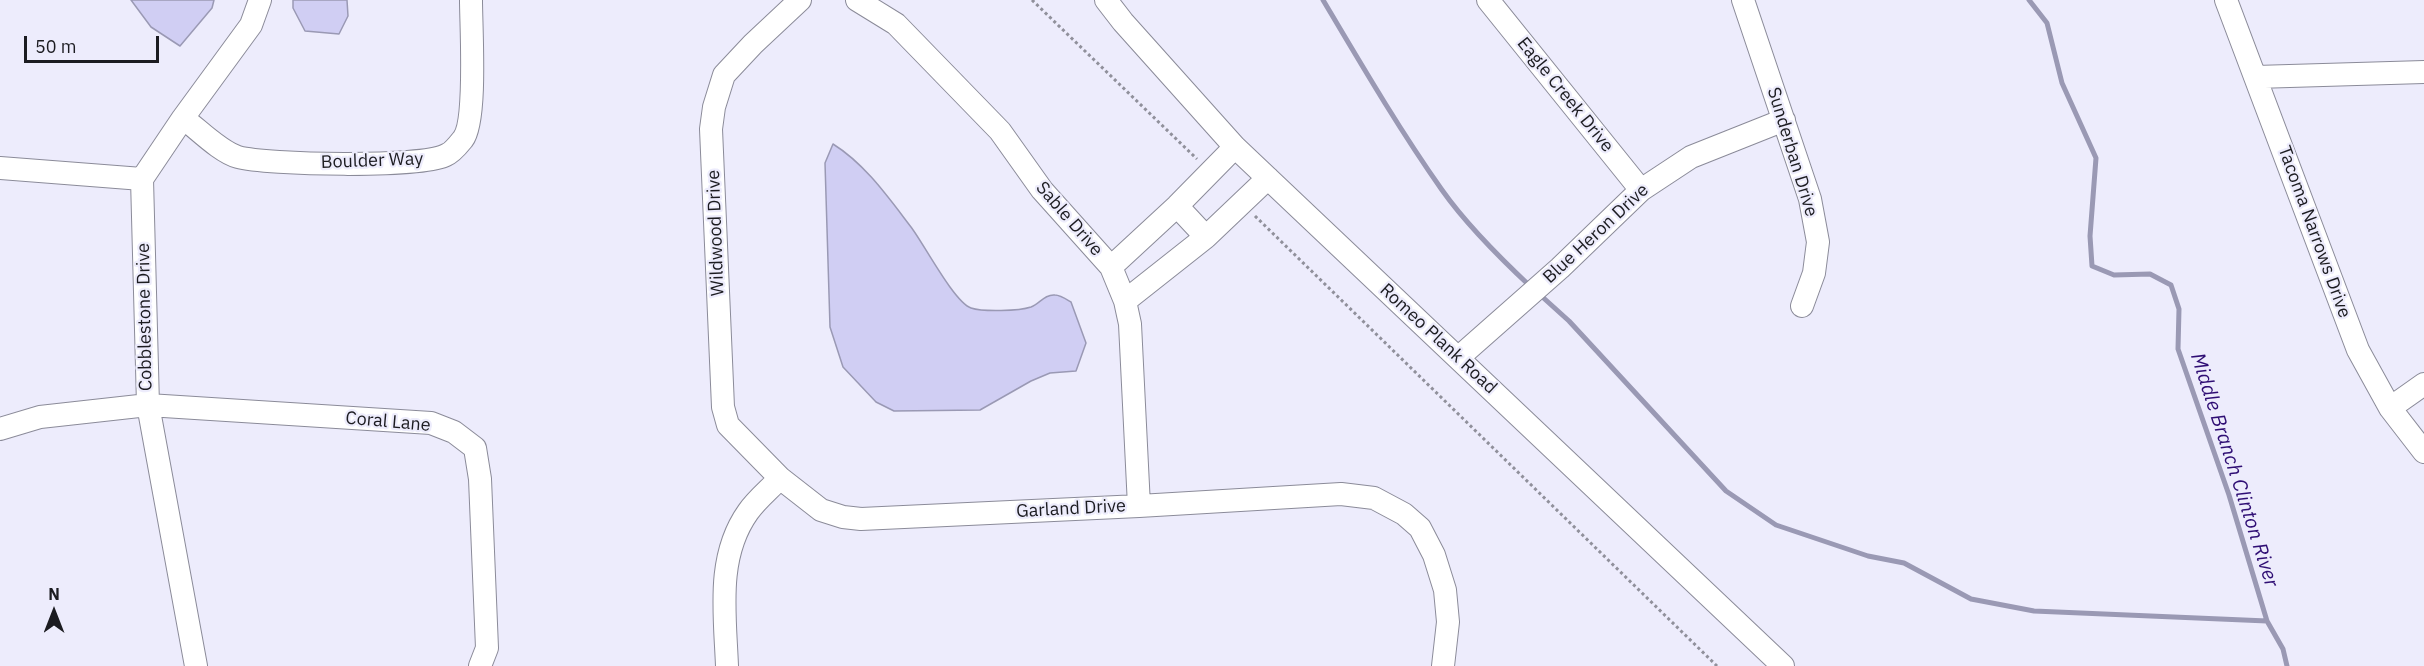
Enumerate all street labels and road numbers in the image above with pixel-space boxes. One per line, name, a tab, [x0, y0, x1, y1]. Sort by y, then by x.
street label: Eagle Creek Drive	[1512, 33, 1618, 157]
street label: Sunderban Drive	[1762, 85, 1822, 219]
street label: Tacoma Narrows Drive	[2273, 143, 2355, 321]
street label: Boulder Way	[320, 148, 424, 174]
street label: Wildwood Drive	[703, 170, 729, 296]
street label: Sable Drive	[1031, 177, 1107, 261]
street label: Blue Heron Drive	[1539, 180, 1653, 288]
street label: Cobblestone Drive	[133, 243, 157, 391]
street label: Romeo Plank Road	[1375, 279, 1501, 399]
street label: Coral Lane	[345, 408, 431, 436]
street label: Garland Drive	[1016, 495, 1126, 523]

